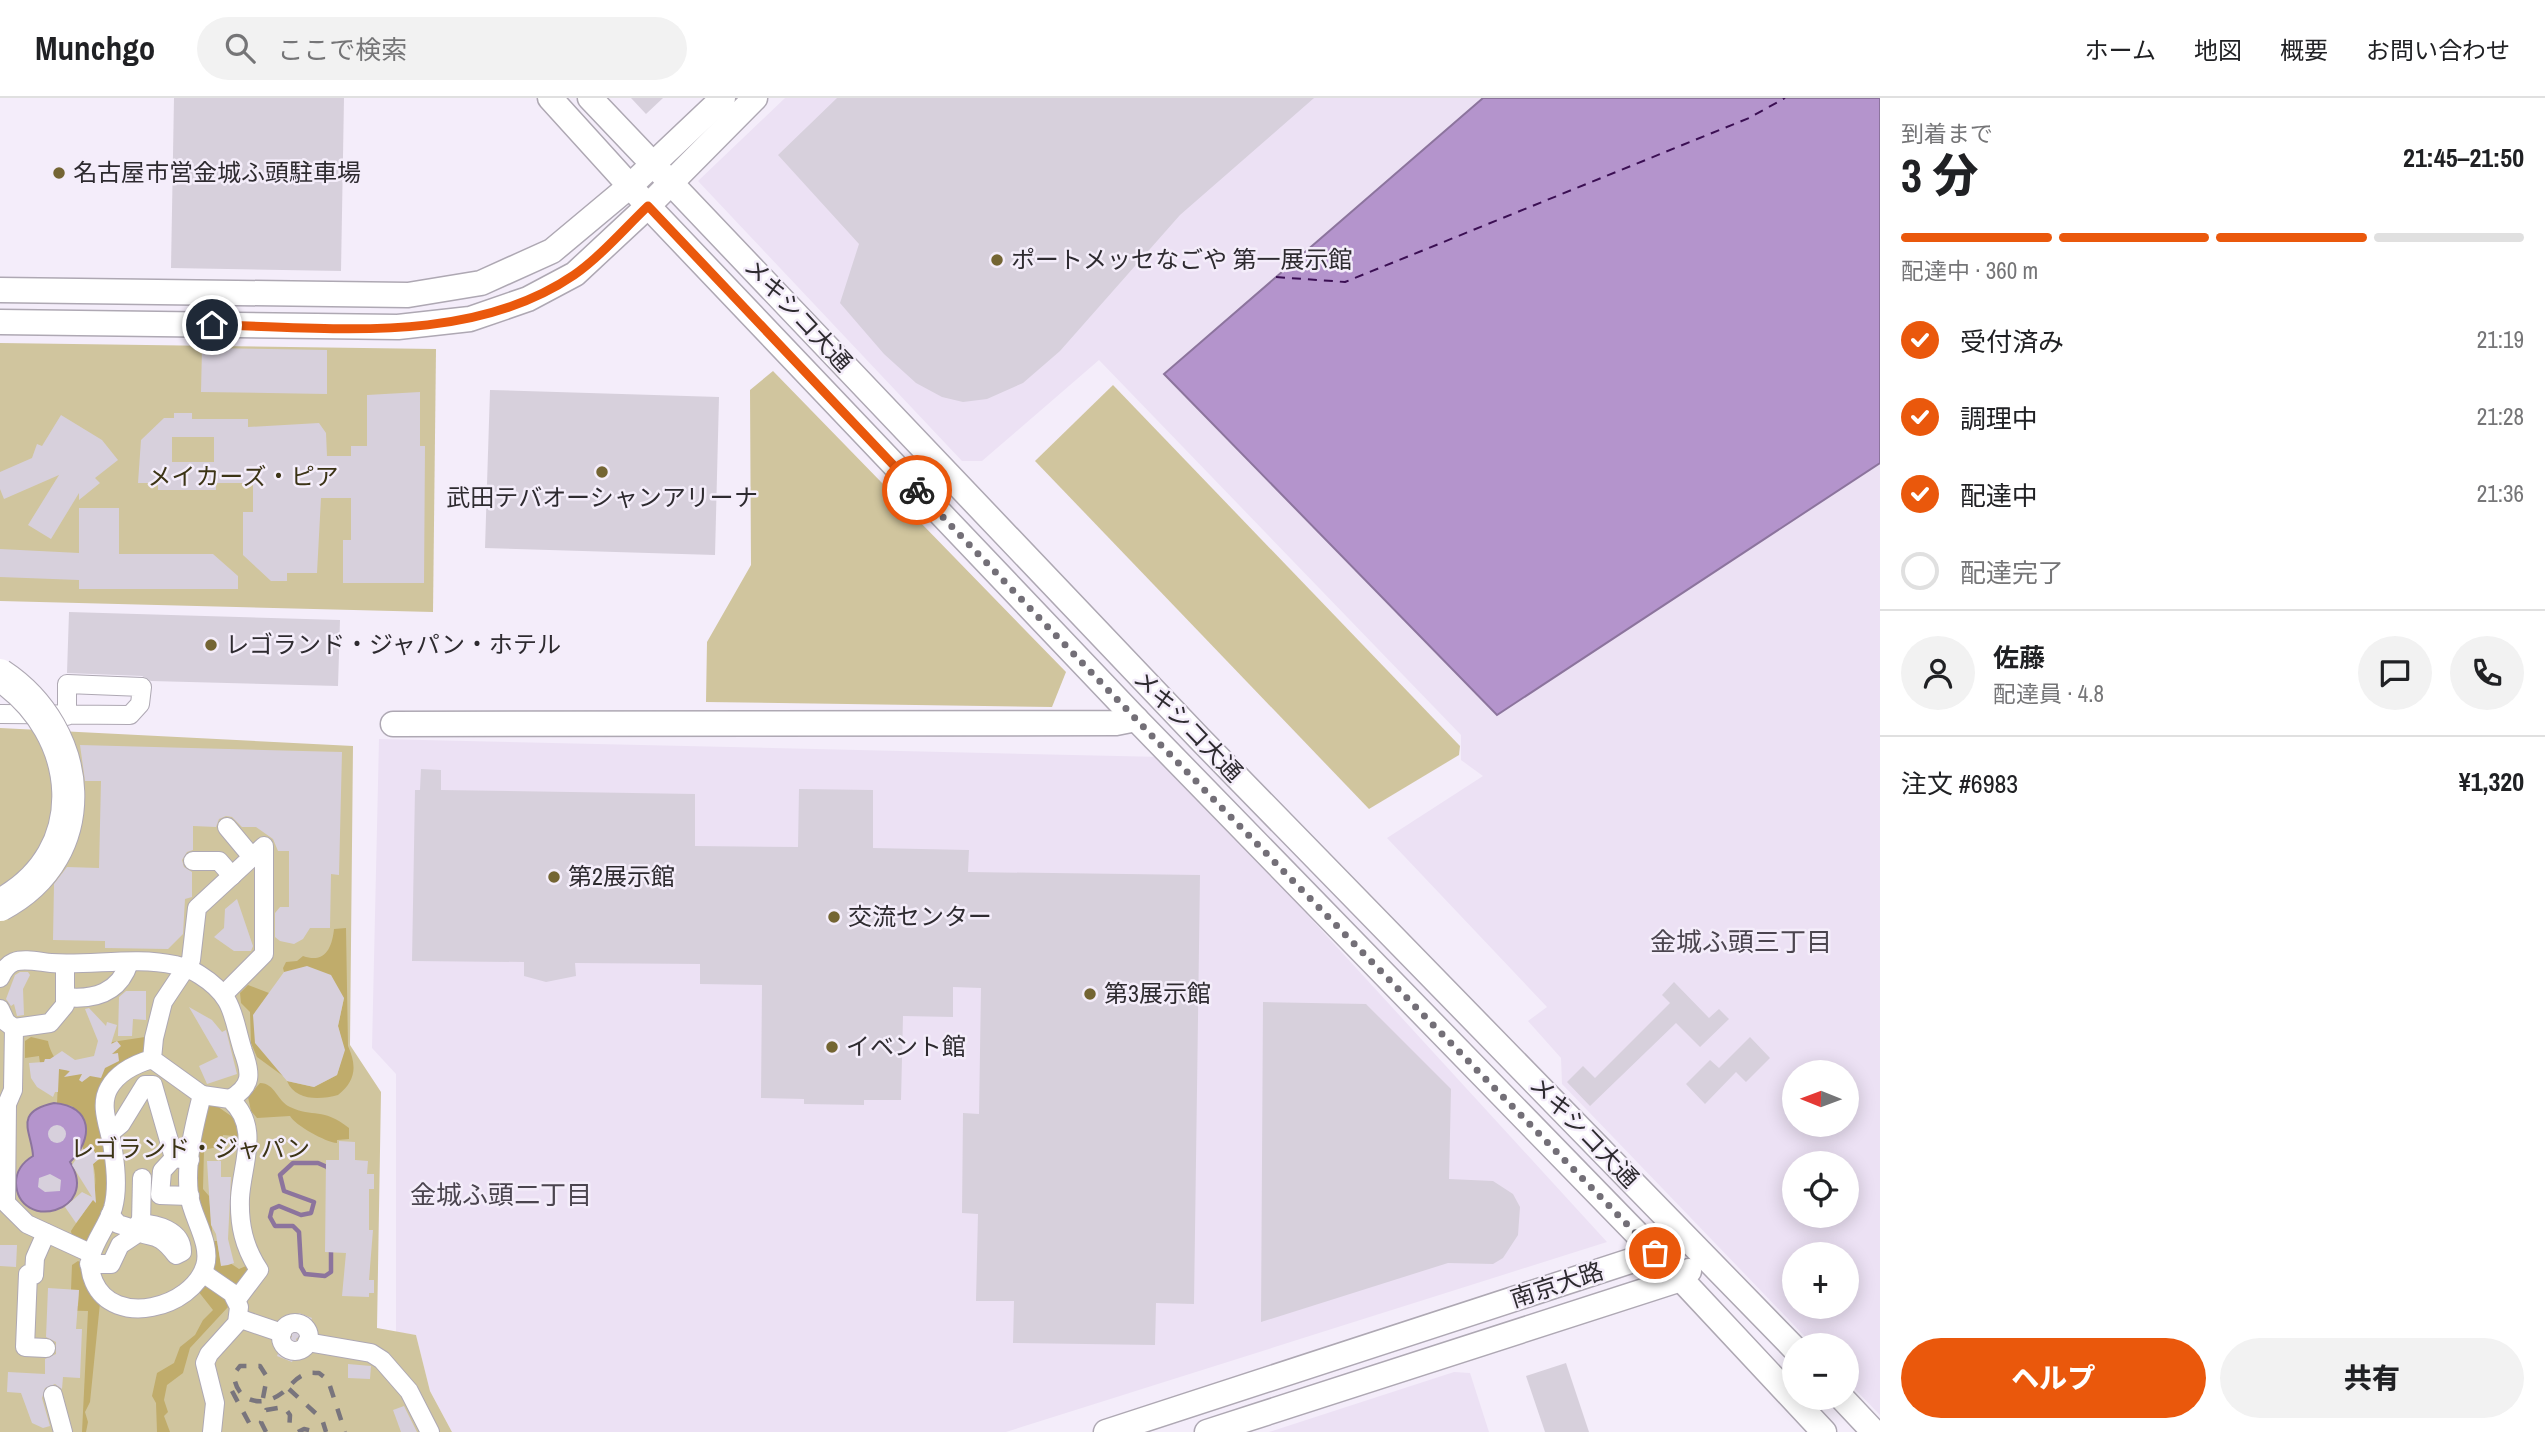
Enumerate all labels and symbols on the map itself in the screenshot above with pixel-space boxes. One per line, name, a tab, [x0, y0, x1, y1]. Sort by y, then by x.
place label: 名古屋市営金城ふ頭駐車場	[73, 156, 361, 188]
marker: 名古屋市営金城ふ頭駐車場	[51, 165, 67, 181]
place label: ポートメッセなごや 第一展示館	[1011, 243, 1352, 275]
street label: メキシコ大通	[738, 251, 860, 378]
marker: ポートメッセなごや 第一展示館	[989, 252, 1005, 268]
pin	[182, 295, 242, 355]
courier	[882, 455, 952, 525]
park label: メイカーズ・ピア	[148, 460, 338, 492]
marker: 武田テバオーシャンアリーナ	[594, 464, 610, 480]
place label: 武田テバオーシャンアリーナ	[446, 481, 758, 513]
place label: レゴランド・ジャパン・ホテル	[225, 628, 561, 660]
marker: レゴランド・ジャパン・ホテル	[203, 637, 219, 653]
street label: メキシコ大通	[1127, 662, 1250, 788]
place label: 第2展示館	[568, 860, 675, 892]
marker: 第2展示館	[546, 869, 562, 885]
place label: 交流センター	[848, 900, 992, 932]
marker: 交流センター	[826, 909, 842, 925]
district label: 金城ふ頭三丁目	[1650, 924, 1832, 959]
place label: 第3展示館	[1104, 977, 1211, 1009]
marker: 第3展示館	[1082, 986, 1098, 1002]
place label: イベント館	[846, 1030, 966, 1062]
marker: イベント館	[824, 1039, 840, 1055]
north arrow	[1782, 1060, 1858, 1138]
street label: メキシコ大通	[1523, 1068, 1646, 1194]
park label: レゴランド・ジャパン	[70, 1132, 310, 1164]
district label: 金城ふ頭二丁目	[410, 1177, 592, 1212]
pin	[1625, 1223, 1685, 1283]
street label: 南京大路	[1506, 1254, 1607, 1314]

